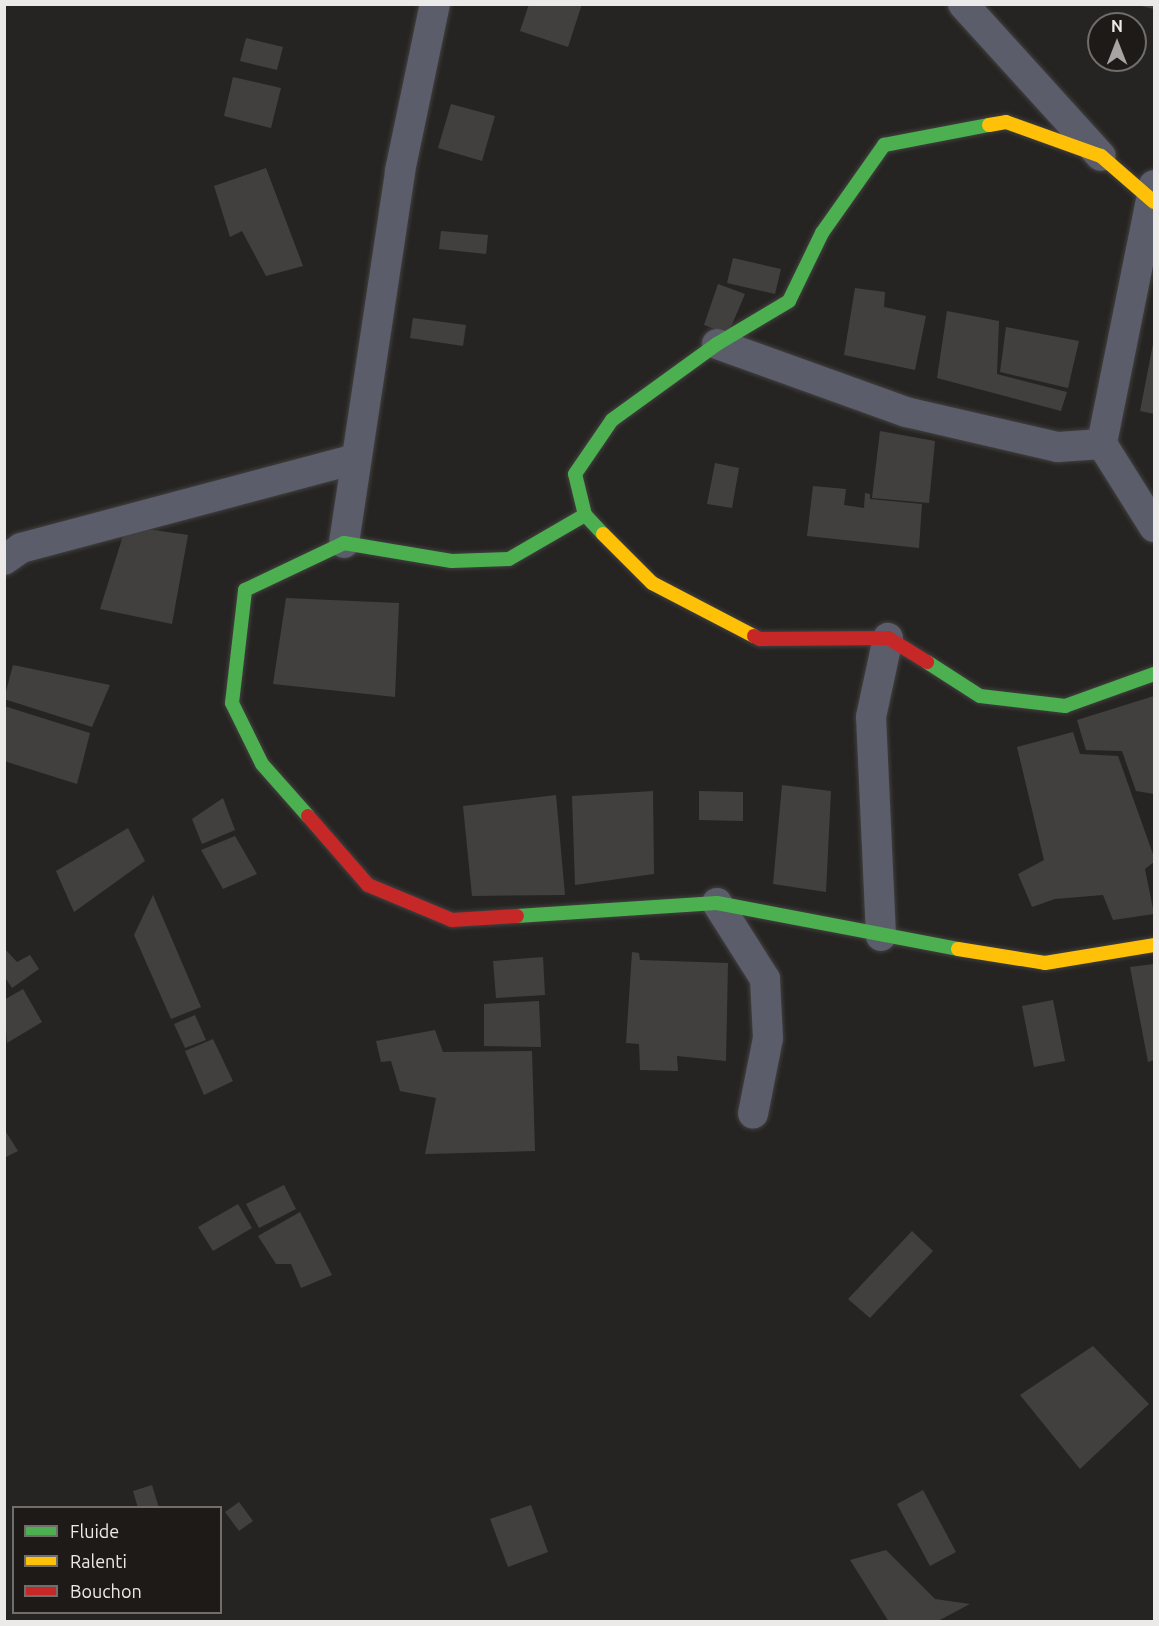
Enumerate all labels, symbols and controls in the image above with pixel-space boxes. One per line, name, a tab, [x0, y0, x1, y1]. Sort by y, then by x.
north arrow	[1087, 12, 1147, 72]
text: N	[1111, 17, 1123, 35]
legend	[12, 1506, 222, 1614]
text: Fluide	[70, 1521, 119, 1541]
text: Ralenti	[70, 1551, 127, 1571]
text: Bouchon	[70, 1581, 142, 1601]

